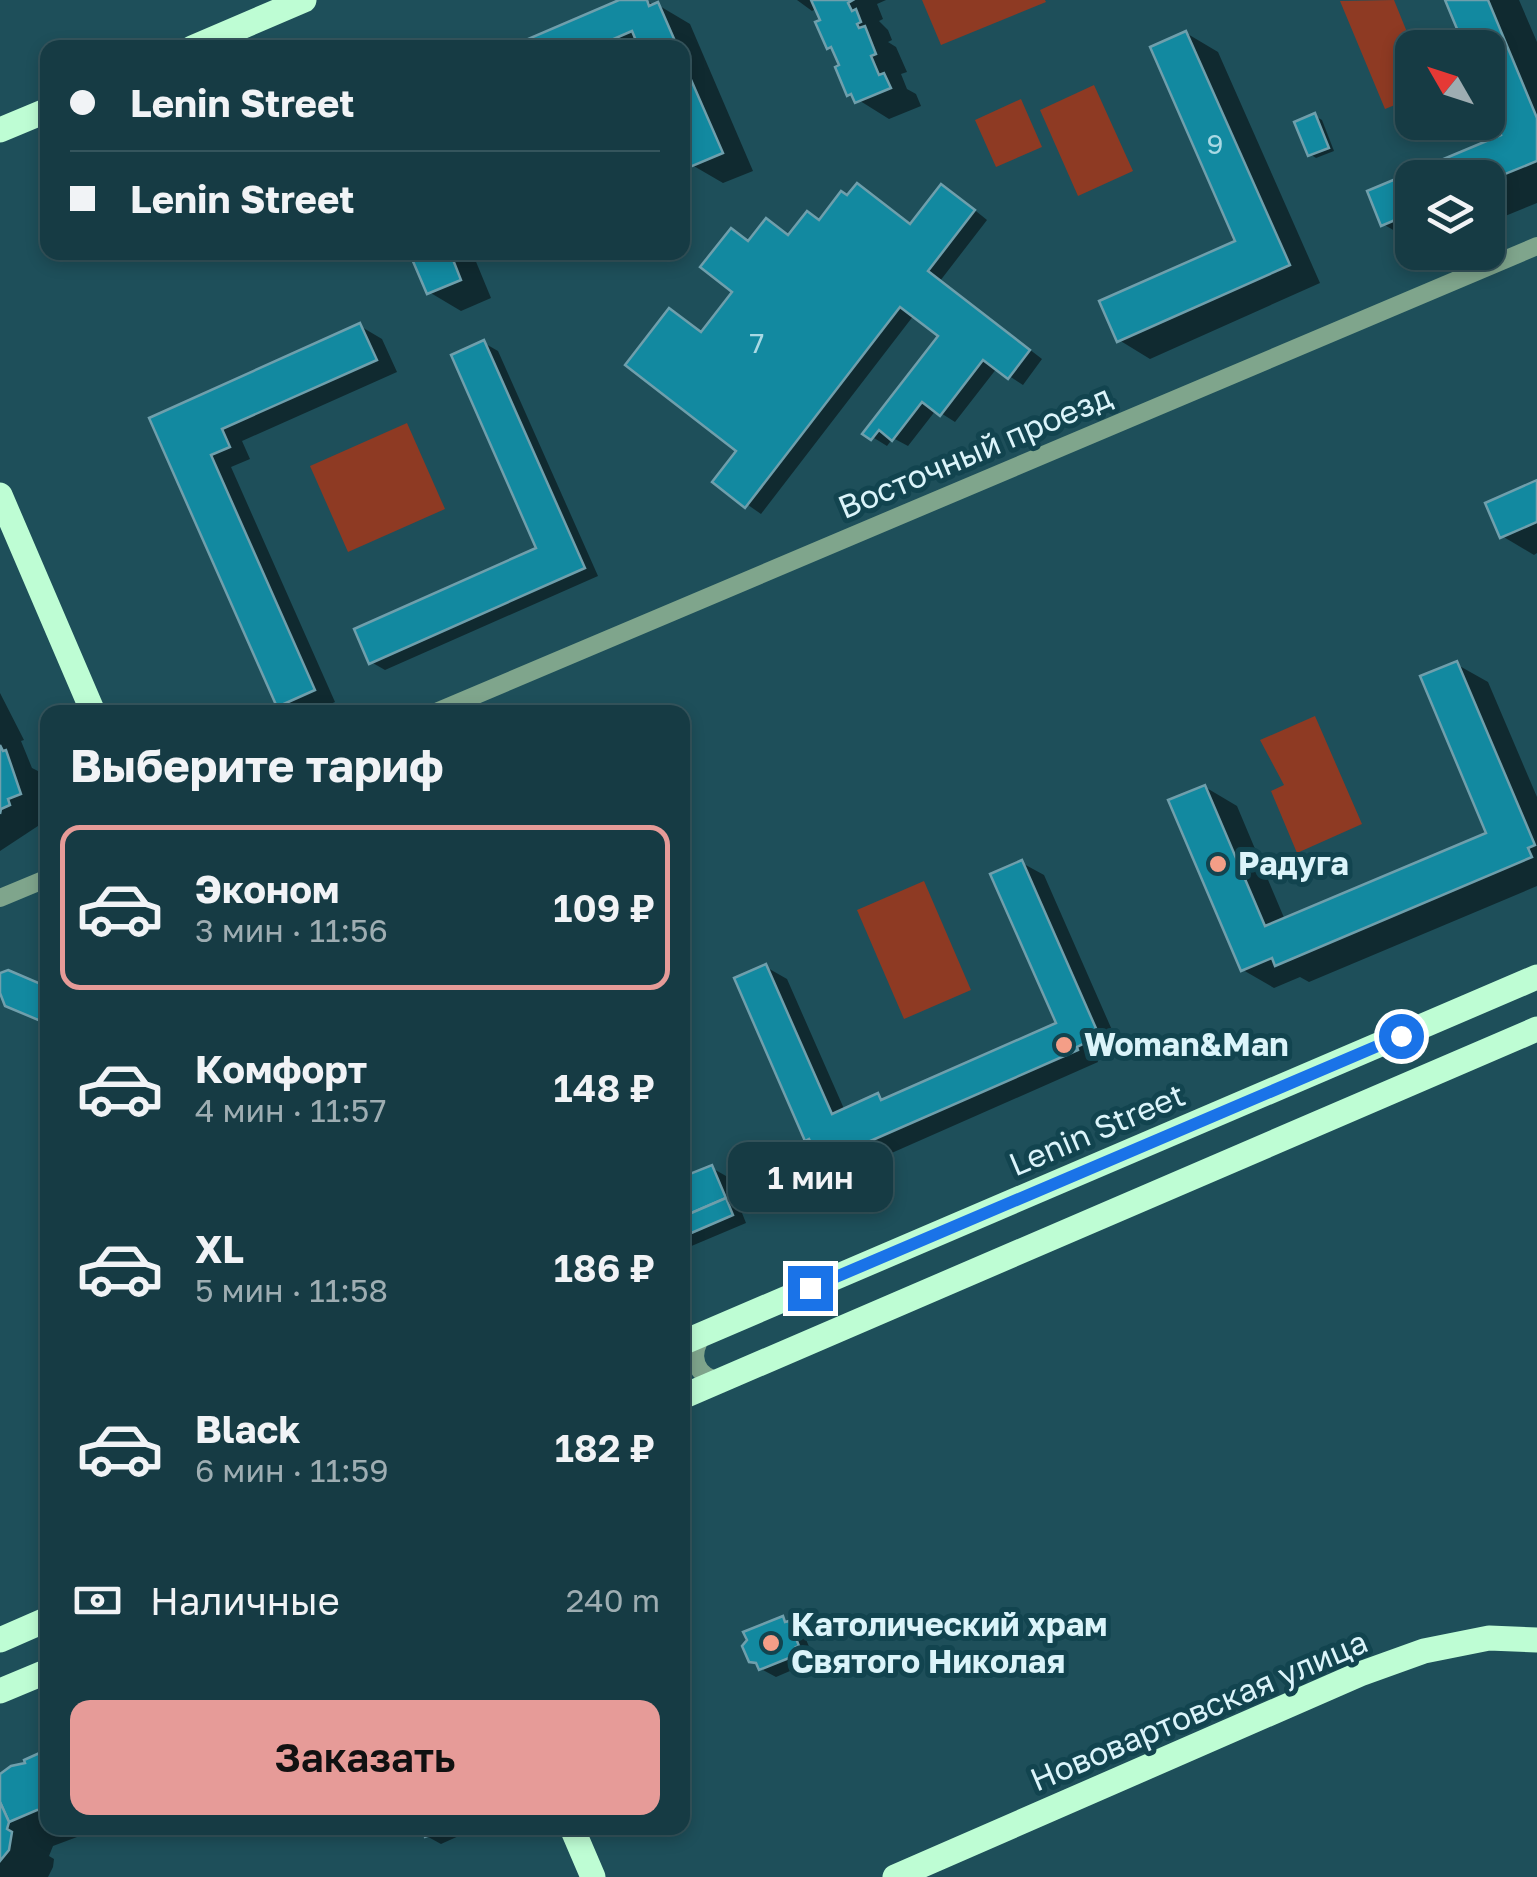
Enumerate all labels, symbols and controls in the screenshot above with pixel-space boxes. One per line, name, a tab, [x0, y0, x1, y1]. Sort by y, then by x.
north arrow	[1395, 30, 1505, 140]
map controls	[1395, 30, 1505, 270]
text: Lenin Street	[130, 80, 354, 125]
house number: 9	[1207, 127, 1223, 160]
button: layers	[1395, 160, 1505, 270]
text: Lenin Street	[130, 176, 354, 221]
house number: 7	[750, 326, 764, 359]
street label: Восточный проезд	[832, 376, 1117, 526]
text: Выберите тариф	[70, 738, 444, 792]
place label: Радуга	[1238, 844, 1349, 882]
marker: Радуга	[1207, 853, 1229, 875]
icon: car	[75, 863, 165, 953]
text: Эконом	[195, 866, 339, 911]
text: 109 ₽	[553, 885, 655, 930]
text: 3 мин · 11:56	[195, 911, 388, 949]
route start	[1379, 1014, 1424, 1059]
place label: Woman&Man	[1084, 1025, 1289, 1063]
marker: Woman&Man	[1053, 1034, 1075, 1056]
icon: car	[75, 1043, 165, 1133]
text: Комфорт	[195, 1046, 367, 1091]
text: 148 ₽	[554, 1065, 655, 1110]
street label: Lenin Street	[1003, 1075, 1190, 1183]
text: 4 мин · 11:57	[195, 1091, 386, 1129]
callout: 1 мин	[728, 1143, 892, 1213]
text: 1 мин	[767, 1158, 854, 1196]
icon: car	[75, 1223, 165, 1313]
text: XL	[195, 1226, 244, 1271]
text: 186 ₽	[554, 1245, 655, 1290]
route end	[788, 1266, 833, 1311]
text: 5 мин · 11:58	[195, 1271, 388, 1309]
icon: car	[75, 1403, 165, 1493]
text: Black	[195, 1406, 300, 1451]
text: 182 ₽	[555, 1425, 655, 1470]
text: 6 мин · 11:59	[195, 1451, 389, 1489]
icon: cash	[70, 1573, 125, 1628]
text: Наличные	[150, 1578, 340, 1623]
text: 240 m	[566, 1581, 660, 1619]
place label: Католический храм Святого Николая	[791, 1605, 1107, 1680]
street label: Нововартовская улица	[1024, 1622, 1373, 1798]
marker: Католический храм Святого Николая	[760, 1632, 782, 1654]
button: Заказать	[70, 1700, 660, 1815]

